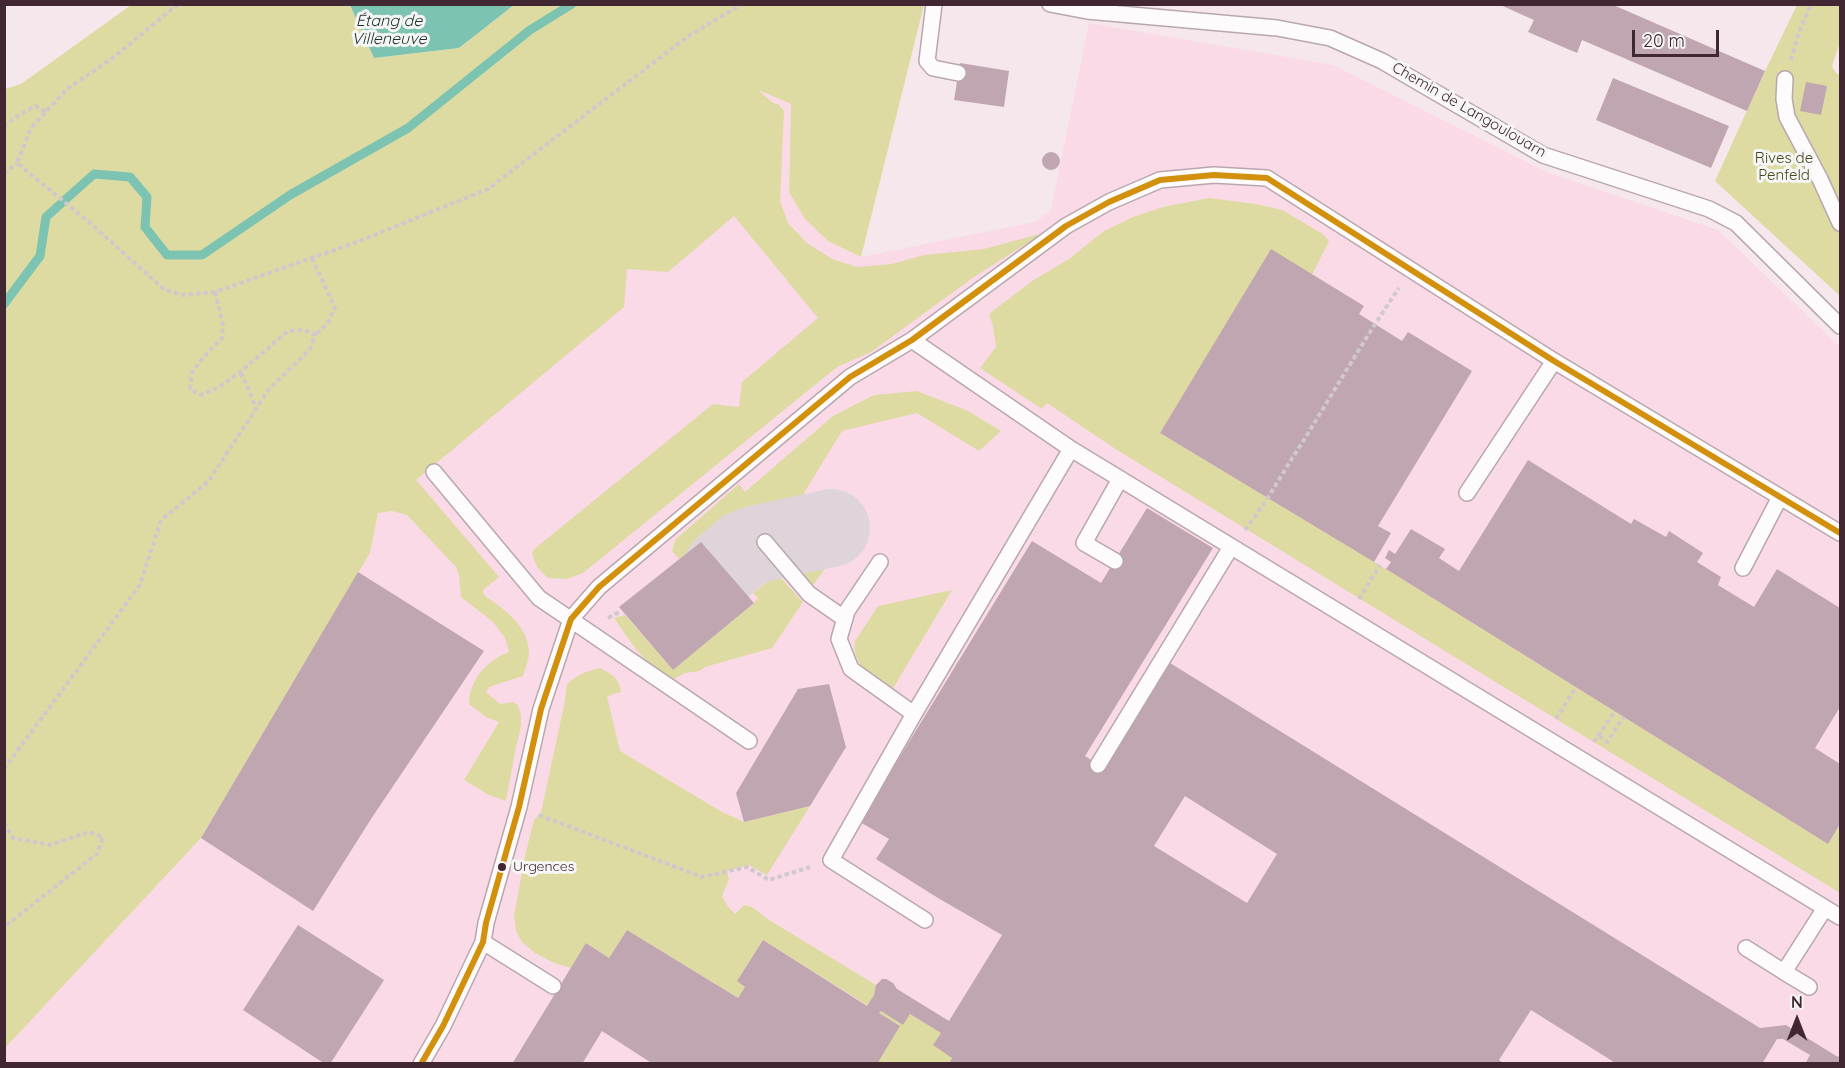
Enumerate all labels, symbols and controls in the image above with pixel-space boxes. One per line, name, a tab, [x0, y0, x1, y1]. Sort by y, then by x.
water label: Étang de Villeneuve	[351, 11, 427, 49]
scale bar	[1635, 18, 1722, 56]
text: 20 m	[1643, 29, 1685, 52]
street label: Chemin de Langoulouarn	[1389, 58, 1549, 162]
park label: Rives de Penfeld	[1755, 149, 1813, 184]
place label: Urgences	[513, 859, 574, 875]
marker: Urgences	[496, 861, 508, 873]
north arrow	[1767, 990, 1827, 1050]
text: N	[1791, 992, 1803, 1012]

